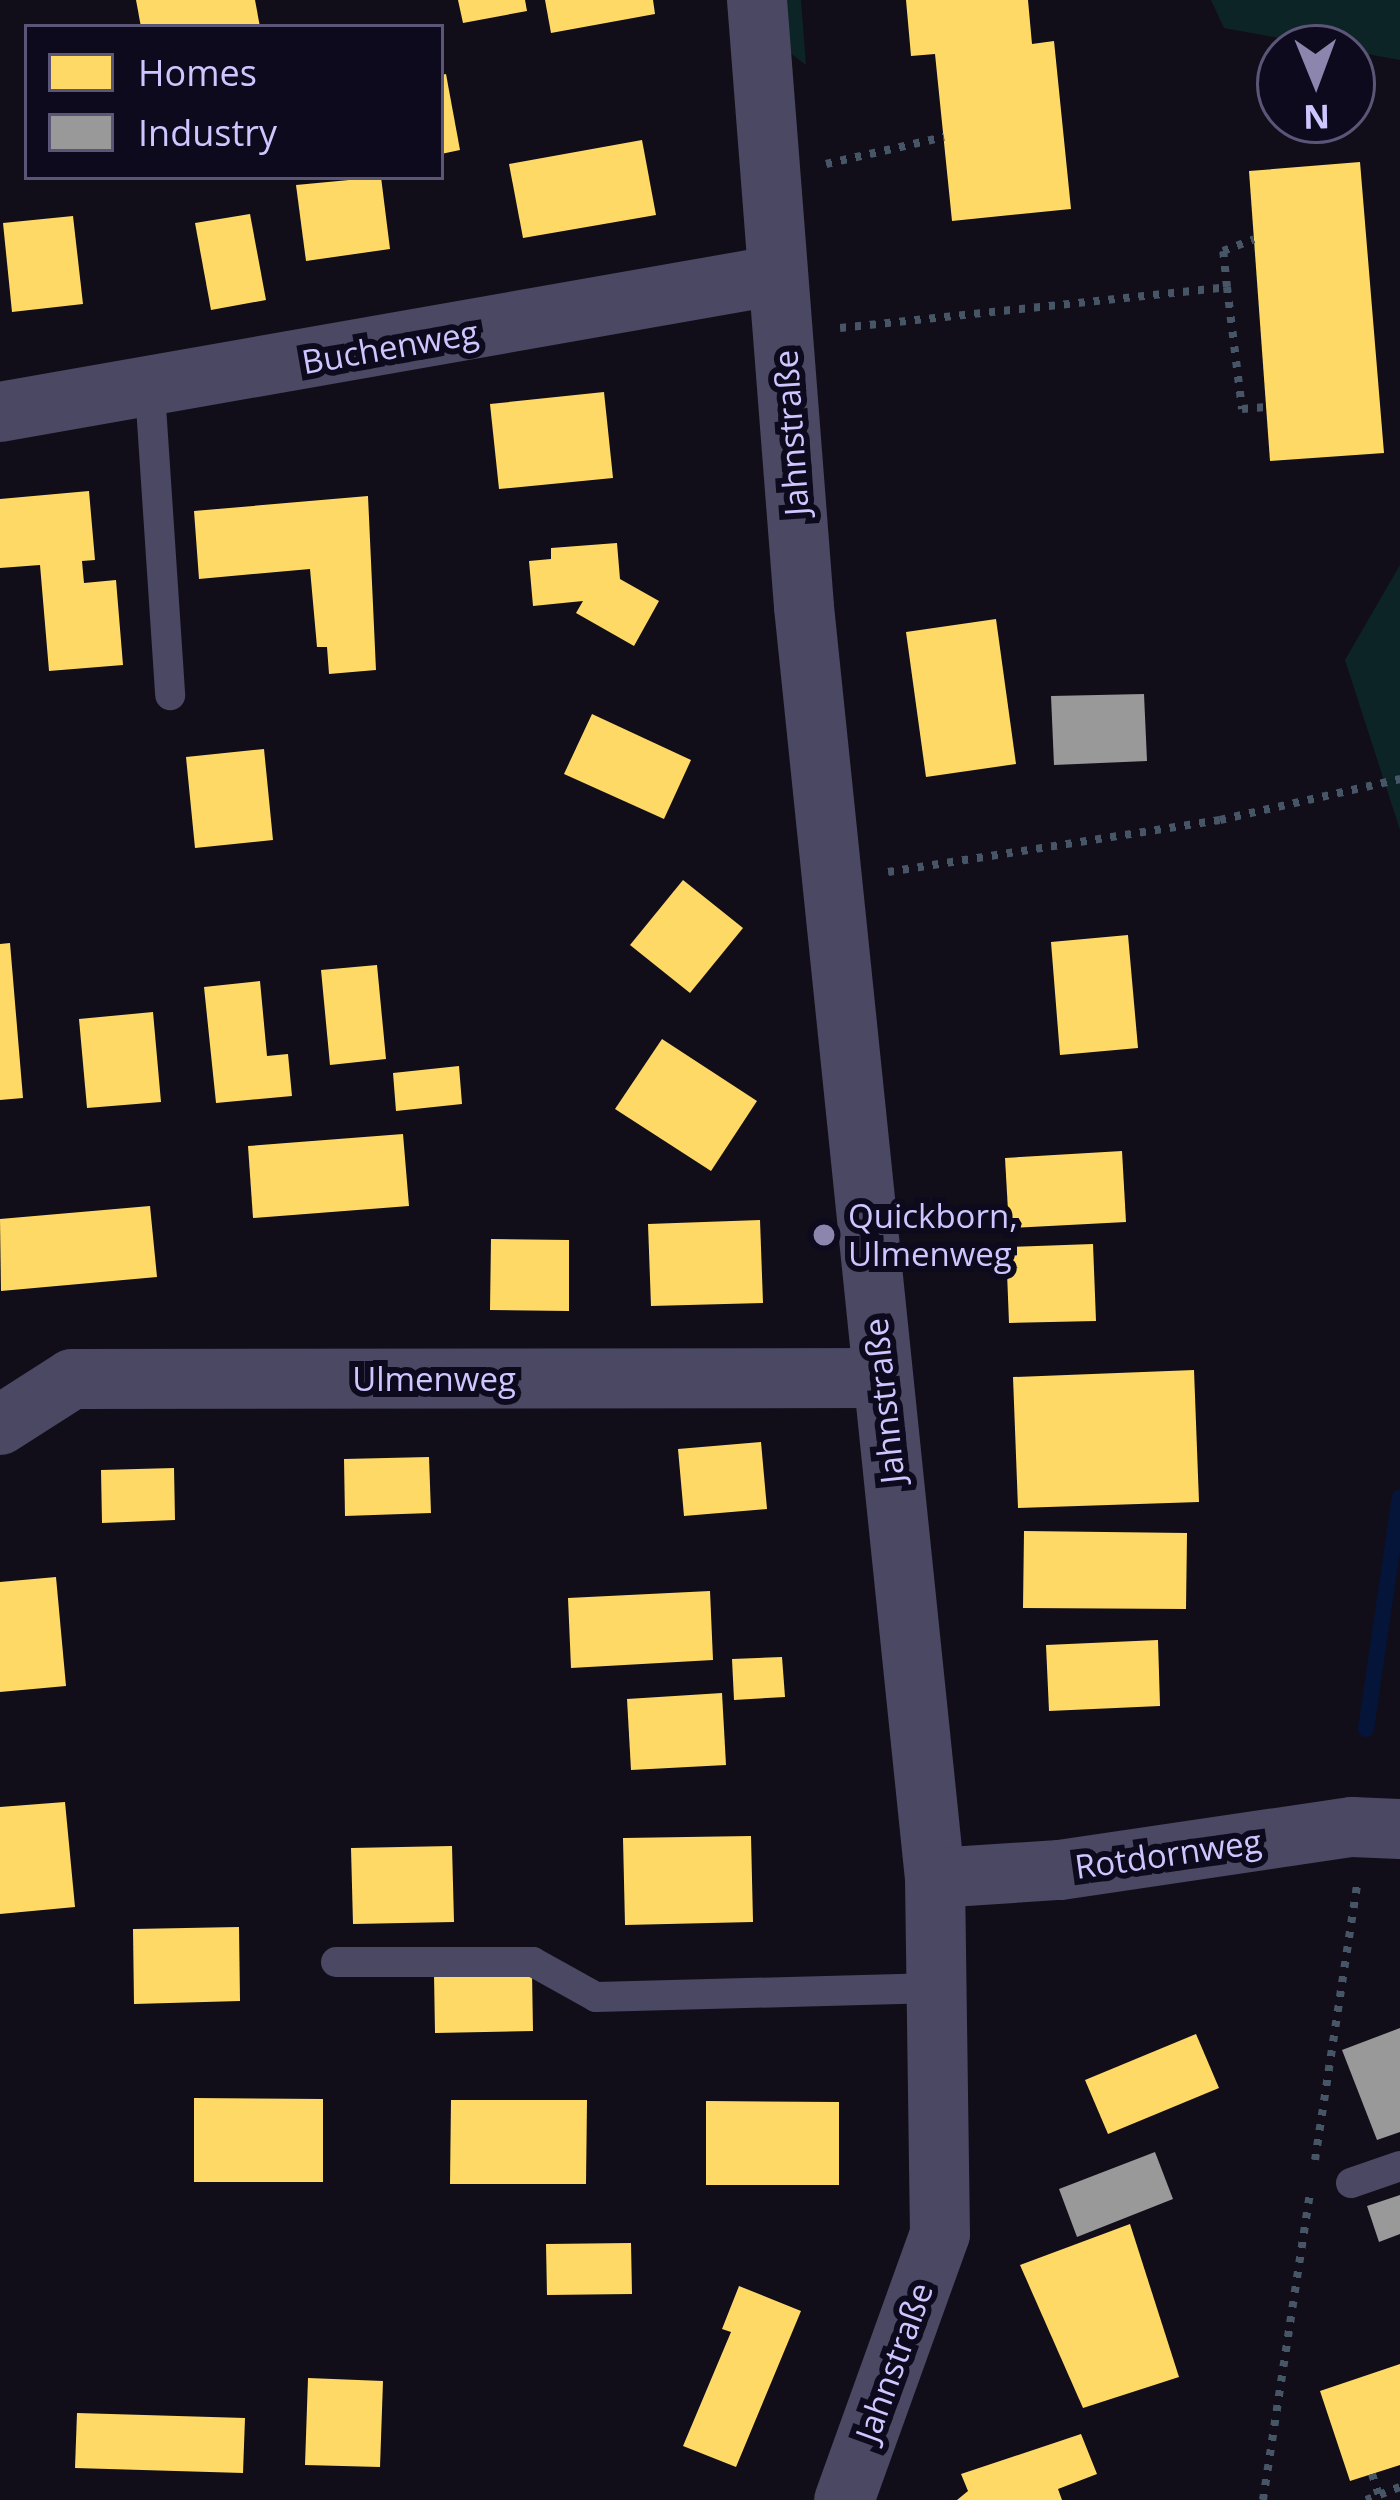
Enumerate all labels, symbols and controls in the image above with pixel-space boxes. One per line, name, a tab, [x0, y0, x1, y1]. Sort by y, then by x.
legend	[24, 24, 444, 180]
north arrow	[1256, 24, 1376, 144]
text: Homes	[138, 48, 257, 97]
text: N	[1303, 95, 1330, 140]
text: Industry	[138, 108, 277, 157]
street label: Buchenweg	[299, 312, 481, 382]
street label: Jahnstraße	[765, 349, 817, 517]
place label: Quickborn, Ulmenweg	[848, 1196, 1018, 1274]
marker: Quickborn, Ulmenweg	[811, 1222, 837, 1248]
street label: Jahnstraße	[856, 1316, 912, 1486]
street label: Ulmenweg	[352, 1359, 516, 1399]
street label: Rotdornweg	[1072, 1821, 1264, 1887]
street label: Jahnstraße	[847, 2277, 941, 2447]

